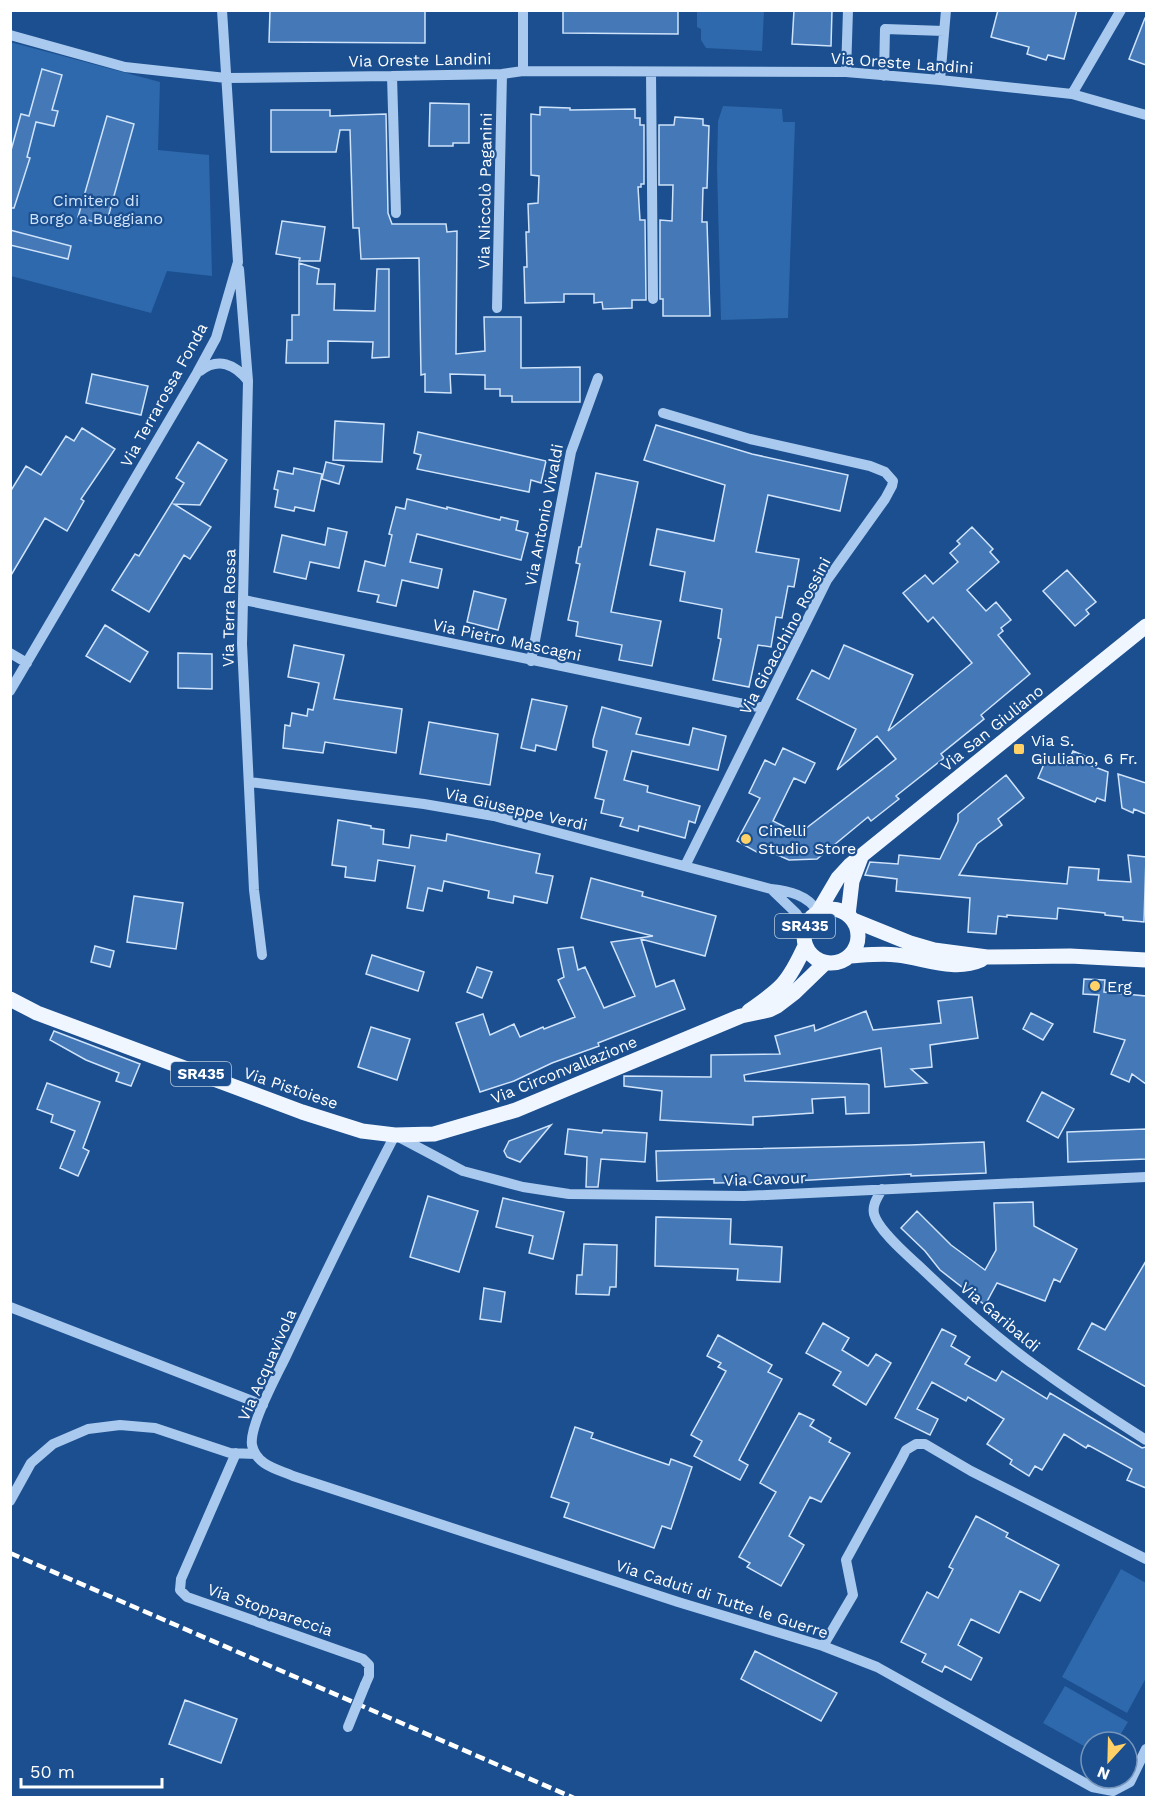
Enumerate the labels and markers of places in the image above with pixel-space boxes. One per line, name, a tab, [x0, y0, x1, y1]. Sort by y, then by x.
place label: Via S. Giuliano, 6 Fr.	[1031, 731, 1138, 768]
marker: Via S. Giuliano, 6 Fr.	[1012, 742, 1026, 756]
place label: Cinelli Studio Store	[758, 821, 856, 858]
marker: Cinelli Studio Store	[739, 832, 753, 846]
place label: Erg	[1107, 977, 1132, 996]
marker: Erg	[1088, 979, 1102, 993]

